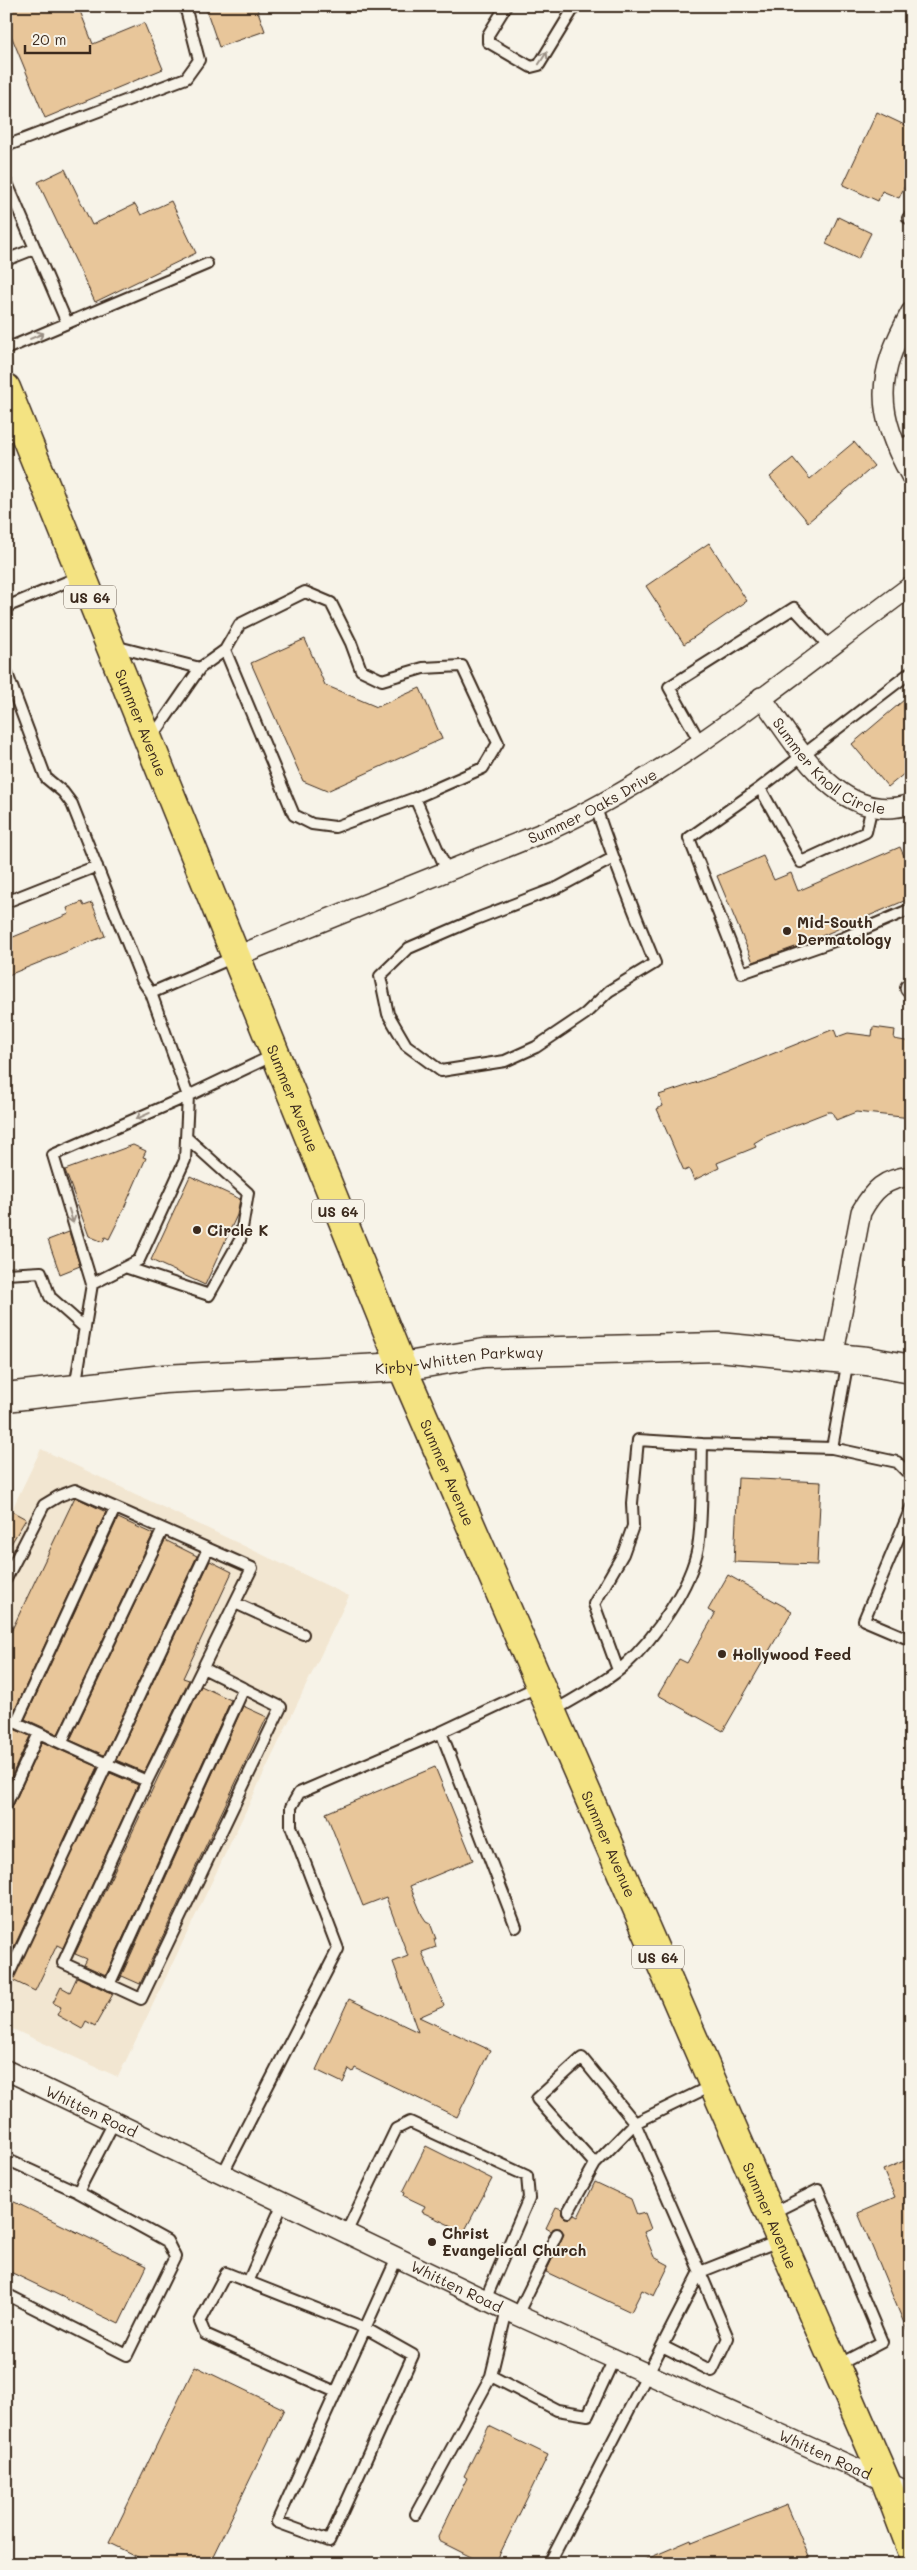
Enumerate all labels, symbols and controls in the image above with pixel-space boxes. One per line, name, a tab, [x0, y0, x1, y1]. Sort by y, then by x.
scale bar	[25, 22, 90, 54]
text: 20 m	[32, 29, 66, 49]
one-way arrow	[538, 52, 548, 66]
one-way arrow	[29, 331, 44, 340]
road number: US 64	[64, 586, 116, 608]
street label: Summer Avenue	[111, 666, 172, 779]
street label: Summer Knoll Circle	[768, 713, 886, 818]
street label: Summer Oaks Drive	[525, 764, 660, 848]
place label: Mid-South Dermatology	[797, 912, 892, 949]
marker: Mid-South Dermatology	[781, 925, 793, 937]
street label: Summer Avenue	[263, 1041, 324, 1155]
one-way arrow	[136, 1111, 151, 1121]
road number: US 64	[312, 1200, 364, 1222]
one-way arrow	[67, 1208, 77, 1224]
place label: Circle K	[207, 1220, 268, 1240]
marker: Circle K	[191, 1224, 203, 1236]
street label: Kirby-Whitten Parkway	[374, 1341, 544, 1378]
street label: Summer Avenue	[416, 1416, 480, 1529]
place label: Hollywood Feed	[732, 1644, 852, 1664]
marker: Hollywood Feed	[716, 1648, 728, 1660]
street label: Summer Avenue	[577, 1788, 641, 1900]
road number: US 64	[632, 1945, 684, 1968]
street label: Whitten Road	[43, 2081, 141, 2142]
street label: Summer Avenue	[738, 2159, 802, 2272]
place label: Christ Evangelical Church	[442, 2223, 586, 2260]
marker: Christ Evangelical Church	[426, 2236, 438, 2248]
street label: Whitten Road	[408, 2256, 506, 2317]
street label: Whitten Road	[776, 2425, 875, 2484]

